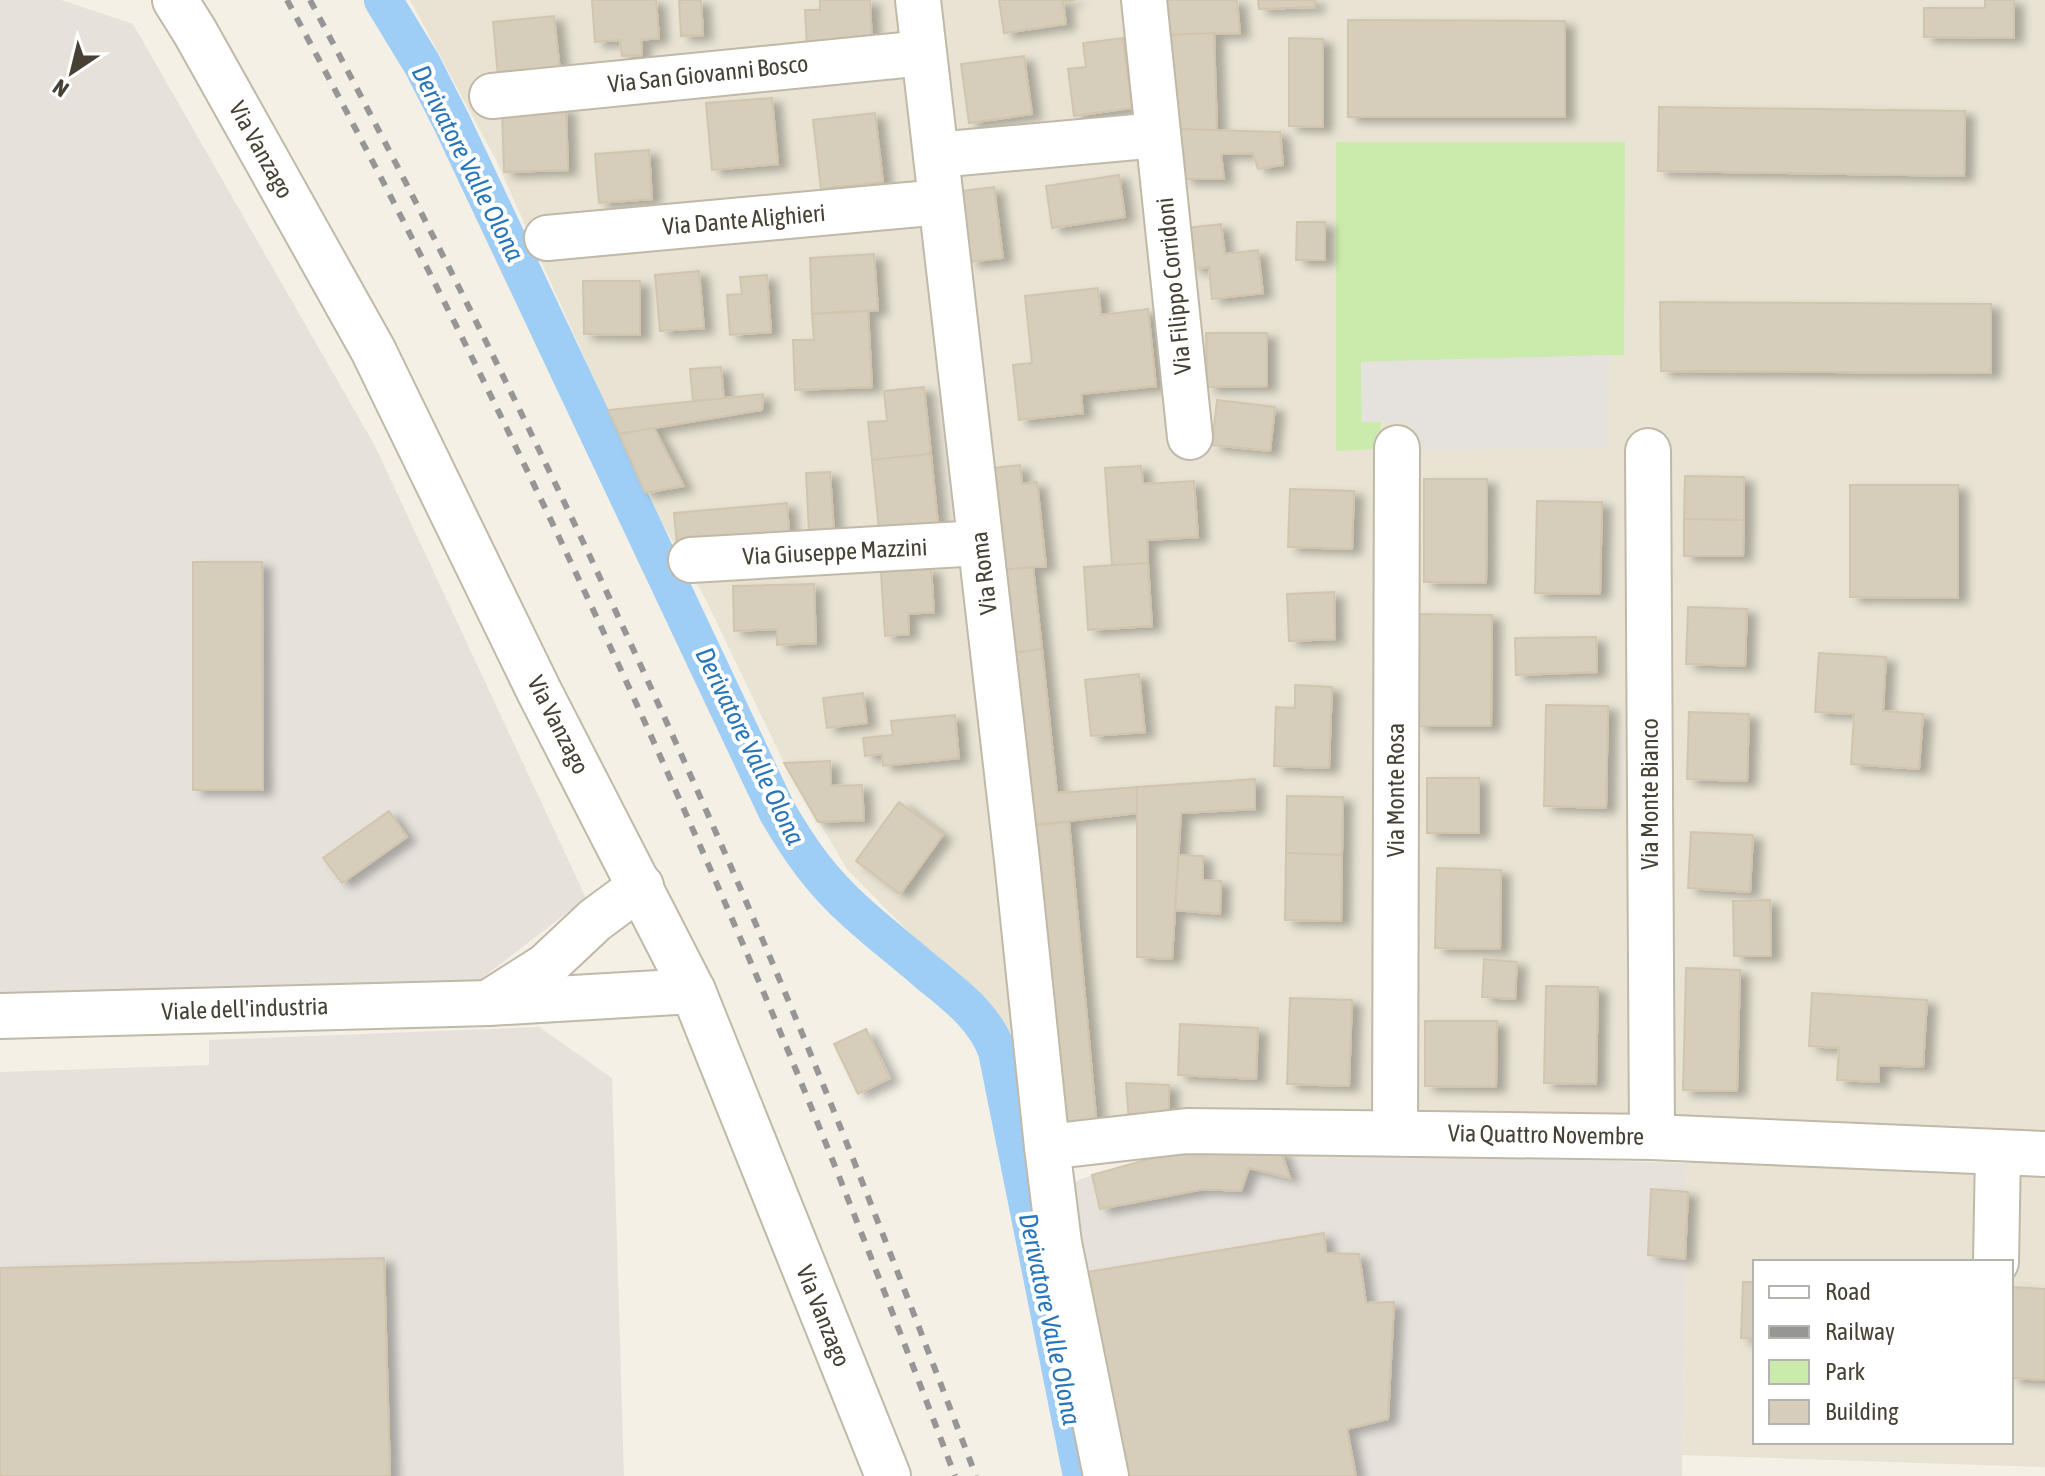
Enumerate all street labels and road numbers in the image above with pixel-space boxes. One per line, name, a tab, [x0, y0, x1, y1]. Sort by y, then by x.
street label: Via San Giovanni Bosco	[606, 50, 809, 97]
street label: Via Vanzago	[224, 97, 299, 203]
street label: Via Filippo Corridoni	[1151, 196, 1196, 376]
street label: Via Dante Alighieri	[661, 199, 827, 240]
street label: Via Roma	[965, 530, 1002, 616]
street label: Via Giuseppe Mazzini	[742, 533, 928, 570]
street label: Via Vanzago	[522, 671, 595, 778]
street label: Via Monte Bianco	[1636, 718, 1663, 870]
street label: Via Monte Rosa	[1382, 723, 1409, 857]
street label: Viale dell'industria	[161, 992, 329, 1025]
street label: Via Quattro Novembre	[1448, 1119, 1644, 1150]
street label: Via Vanzago	[791, 1261, 856, 1370]

